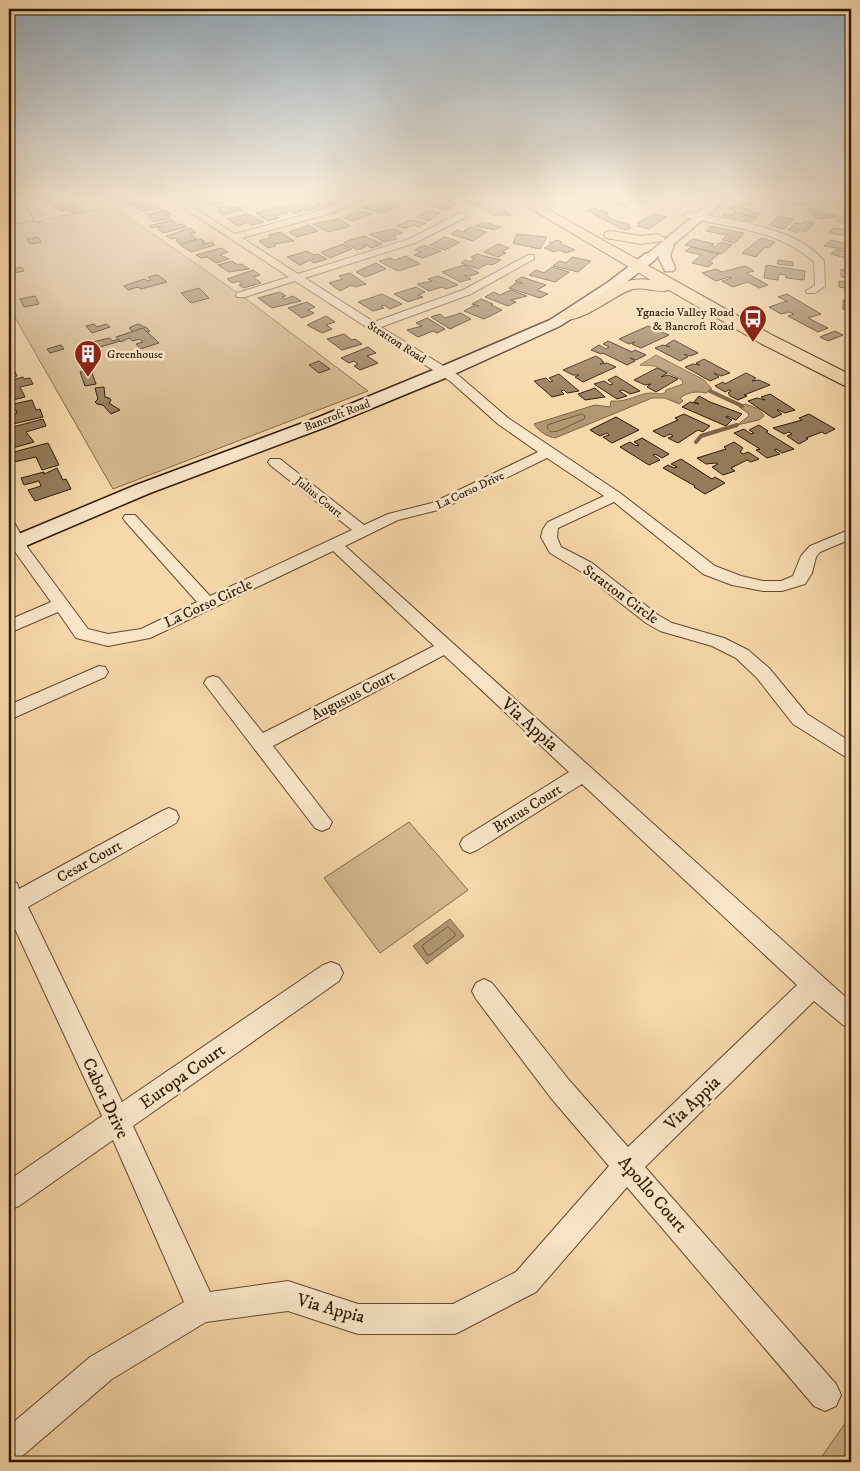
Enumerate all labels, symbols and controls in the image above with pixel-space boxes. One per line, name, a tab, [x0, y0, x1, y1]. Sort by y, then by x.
bus stop icon: Ygnacio Valley Road & Bancroft Road	[738, 304, 768, 343]
place label: Ygnacio Valley Road & Bancroft Road	[636, 305, 734, 334]
street label: Stratton Road	[365, 318, 429, 367]
building icon: Greenhouse	[73, 339, 103, 378]
place label: Greenhouse	[107, 347, 163, 362]
street label: Bancroft Road	[302, 396, 372, 435]
street label: La Corso Drive	[434, 468, 507, 513]
street label: Julius Court	[291, 473, 346, 521]
street label: Stratton Circle	[579, 561, 662, 628]
street label: La Corso Circle	[161, 575, 255, 632]
street label: Augustus Court	[308, 666, 398, 725]
street label: Via Appia	[496, 693, 563, 756]
street label: Brutus Court	[489, 780, 565, 837]
street label: Cesar Court	[53, 836, 125, 887]
street label: Europa Court	[136, 1039, 230, 1114]
street label: Cabot Drive	[77, 1055, 133, 1142]
street label: Via Appia	[659, 1072, 725, 1136]
street label: Apollo Court	[613, 1152, 692, 1238]
street label: Via Appia	[293, 1289, 367, 1329]

